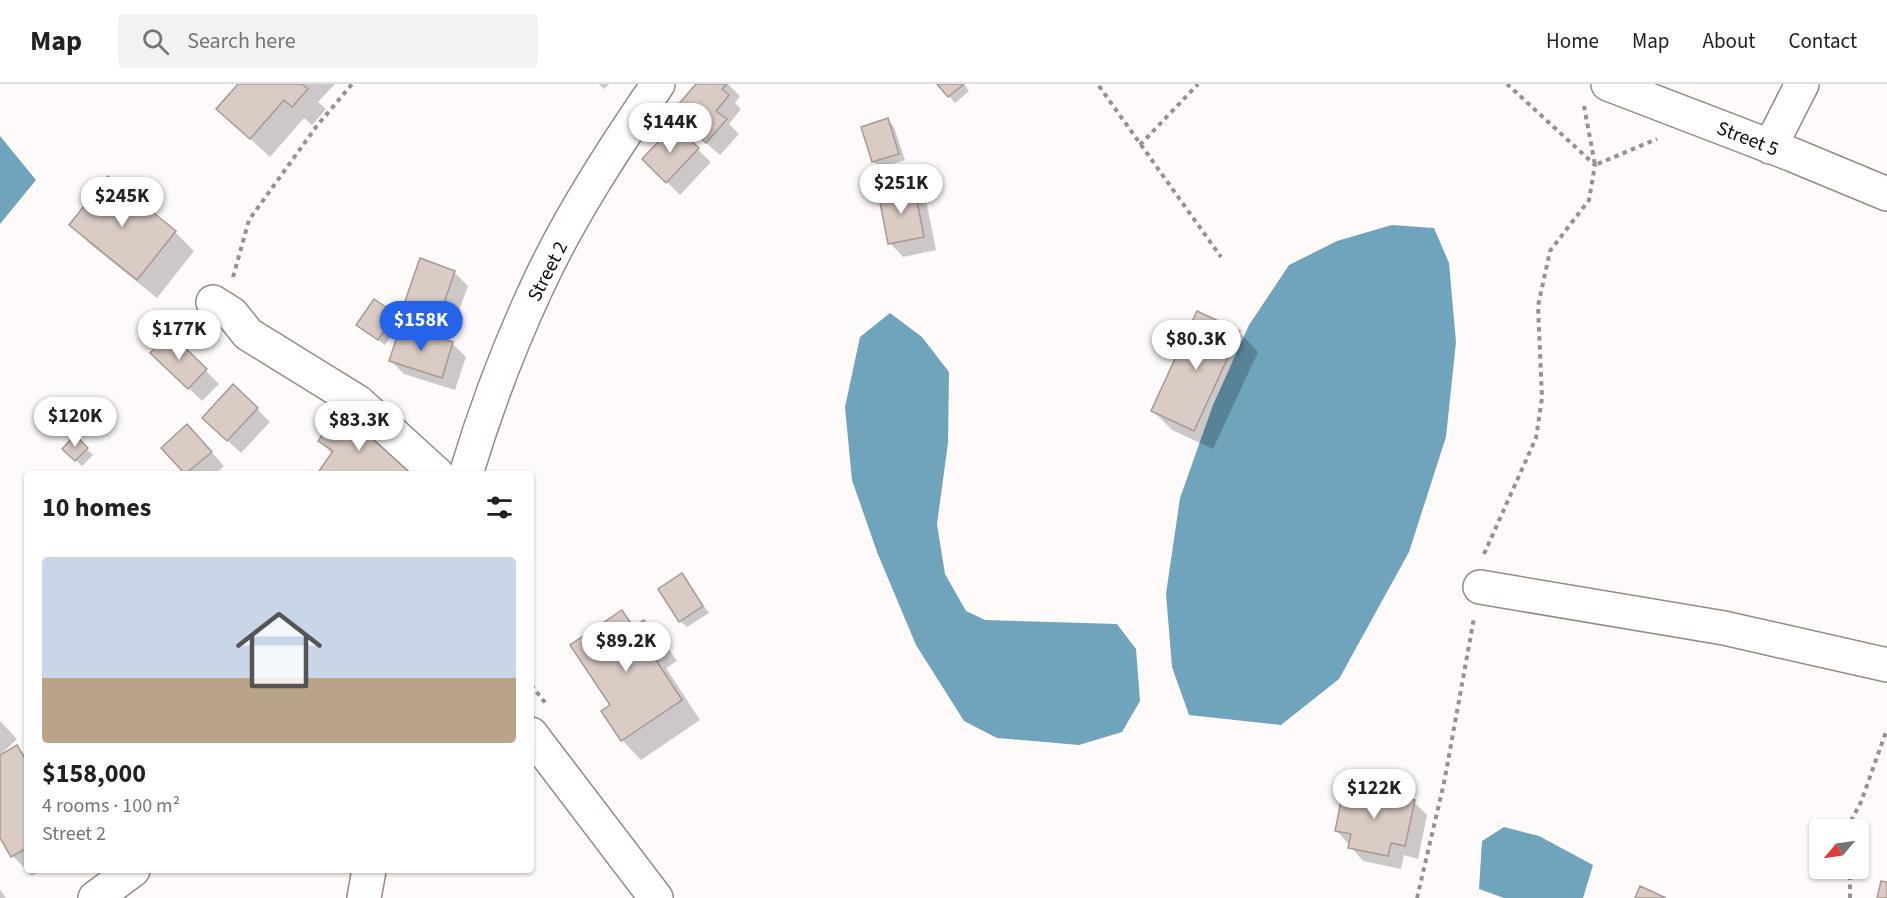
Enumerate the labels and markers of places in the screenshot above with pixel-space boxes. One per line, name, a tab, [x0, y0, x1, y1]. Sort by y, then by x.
pin: $144K	[628, 103, 712, 154]
pin: $251K	[859, 164, 943, 215]
pin: $245K	[80, 177, 164, 228]
pin: $158K	[379, 301, 463, 352]
pin: $177K	[137, 310, 221, 361]
pin: $80.3K	[1147, 320, 1245, 371]
pin: $120K	[33, 397, 117, 448]
pin: $83.3K	[310, 401, 408, 452]
pin: $89.2K	[577, 622, 675, 673]
pin: $122K	[1332, 769, 1416, 820]

